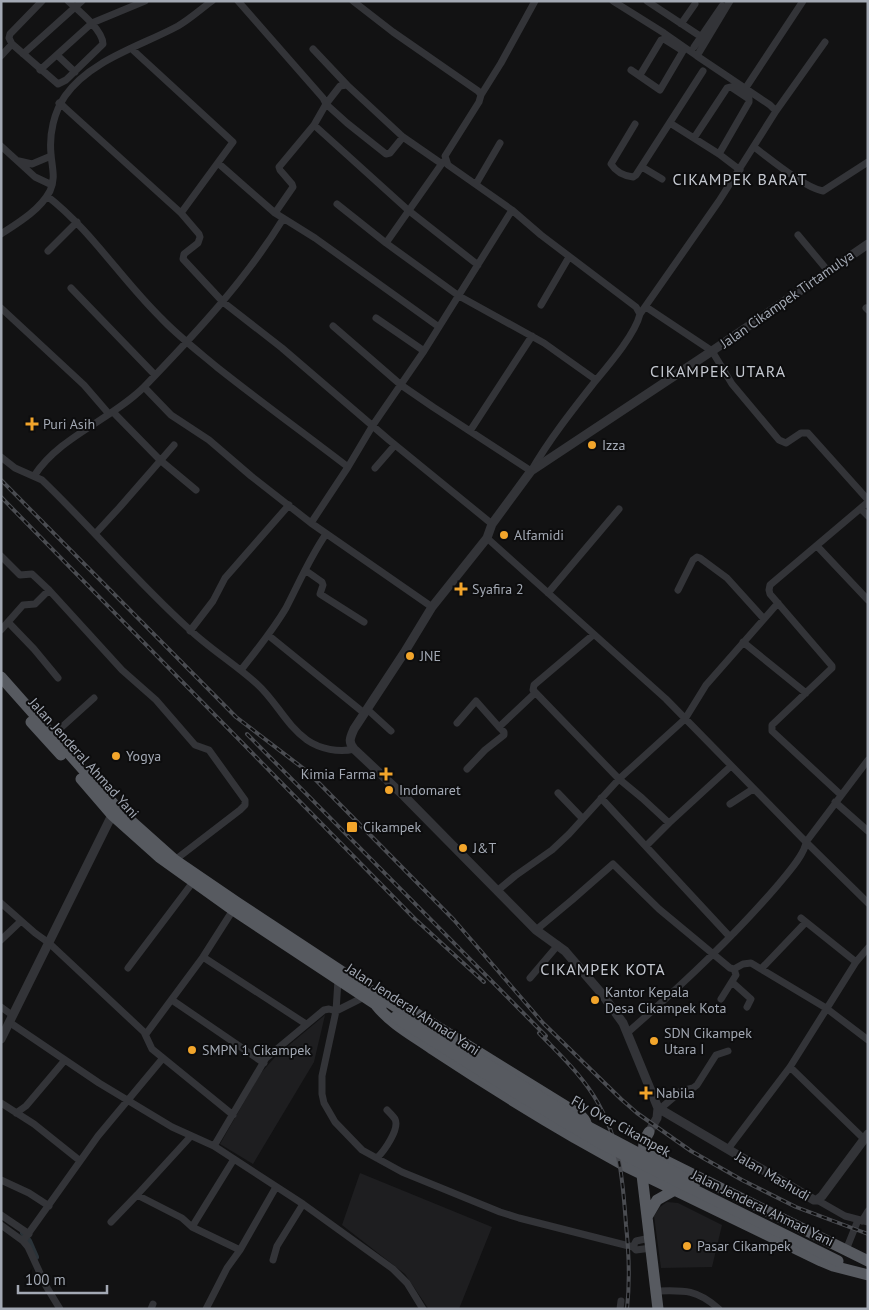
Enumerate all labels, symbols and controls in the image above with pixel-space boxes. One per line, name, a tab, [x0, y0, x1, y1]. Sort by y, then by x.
district label: CIKAMPEK BARAT	[672, 169, 808, 189]
street label: Jalan Cikampek Tirtamulya	[716, 246, 857, 353]
district label: CIKAMPEK UTARA	[650, 361, 786, 381]
place label: Puri Asih	[43, 415, 95, 433]
marker: Puri Asih	[25, 417, 39, 431]
place label: Izza	[602, 436, 626, 454]
marker: Izza	[586, 439, 598, 451]
place label: Alfamidi	[514, 526, 564, 544]
marker: Alfamidi	[498, 529, 510, 541]
place label: Syafira 2	[472, 580, 524, 598]
marker: Syafira 2	[454, 582, 468, 596]
place label: JNE	[419, 647, 441, 665]
marker: JNE	[404, 650, 416, 662]
street label: Jalan Jenderal Ahmad Yani	[24, 693, 143, 822]
place label: Yogya	[126, 747, 161, 765]
marker: Yogya	[110, 750, 122, 762]
place label: Kimia Farma	[301, 765, 376, 783]
marker: Kimia Farma	[380, 768, 392, 780]
place label: Indomaret	[399, 781, 461, 799]
marker: Indomaret	[383, 784, 395, 796]
place label: Cikampek	[363, 818, 421, 836]
marker: Cikampek	[345, 820, 359, 834]
place label: J&T	[472, 839, 496, 857]
marker: J&T	[457, 842, 469, 854]
street label: Jalan Jenderal Ahmad Yani	[342, 958, 483, 1059]
district label: CIKAMPEK KOTA	[540, 959, 666, 979]
place label: Kantor Kepala Desa Cikampek Kota	[605, 983, 726, 1017]
marker: Kantor Kepala Desa Cikampek Kota	[589, 994, 601, 1006]
place label: SDN Cikampek Utara I	[664, 1024, 752, 1058]
marker: SDN Cikampek Utara I	[648, 1035, 660, 1047]
place label: SMPN 1 Cikampek	[202, 1041, 311, 1059]
marker: SMPN 1 Cikampek	[186, 1044, 198, 1056]
place label: Nabila	[656, 1084, 695, 1102]
marker: Nabila	[640, 1087, 652, 1099]
street label: Fly Over Cikampek	[568, 1091, 674, 1161]
street label: Jalan Mashudi	[731, 1147, 814, 1205]
street label: Jalan Jenderal Ahmad Yani	[688, 1165, 837, 1250]
place label: Pasar Cikampek	[697, 1237, 791, 1255]
marker: Pasar Cikampek	[681, 1240, 693, 1252]
scale bar	[18, 1262, 106, 1294]
text: 100 m	[25, 1270, 66, 1289]

